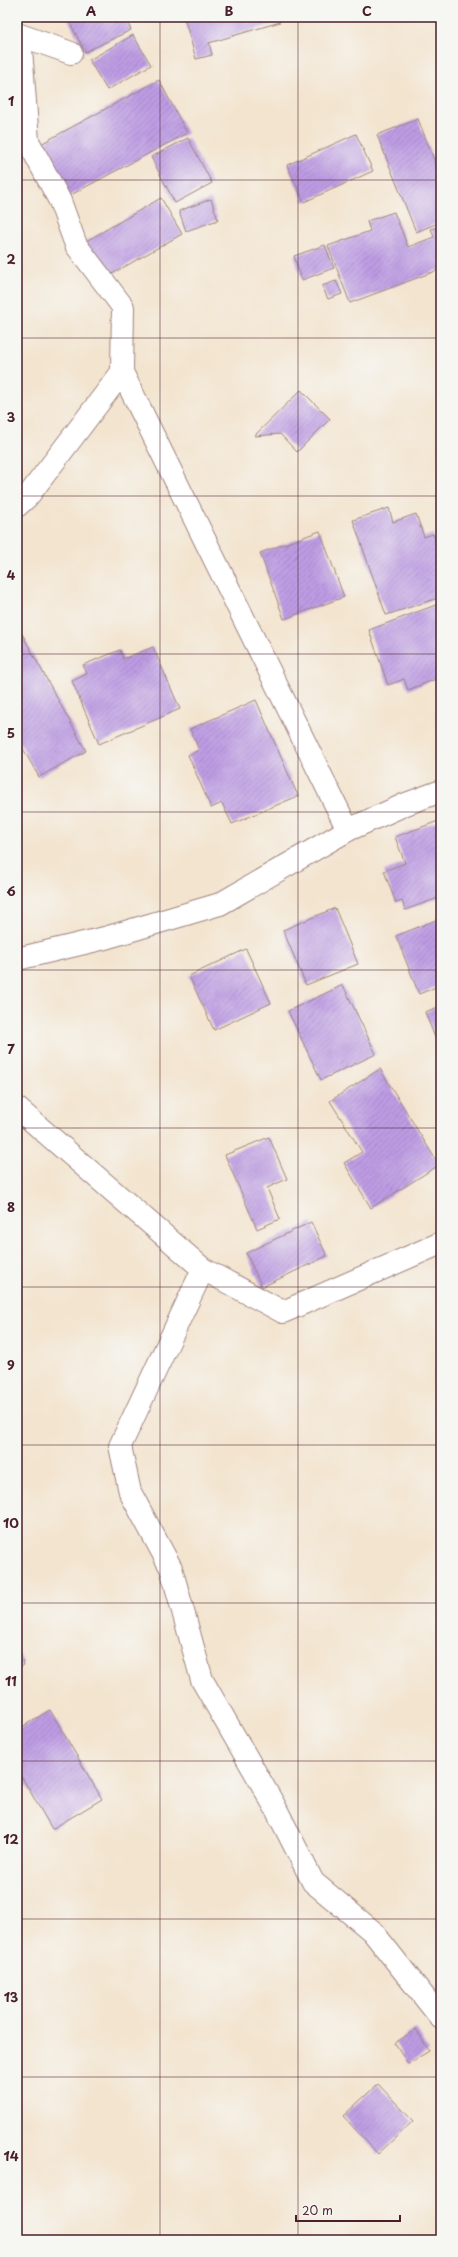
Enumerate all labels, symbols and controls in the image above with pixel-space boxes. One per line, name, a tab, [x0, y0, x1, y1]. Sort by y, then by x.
text: A	[86, 1, 96, 20]
text: B	[225, 1, 234, 20]
text: C	[362, 1, 372, 20]
text: 1	[8, 91, 14, 110]
text: 2	[6, 249, 16, 268]
text: 3	[7, 407, 16, 426]
text: 4	[7, 565, 16, 584]
text: 5	[7, 723, 15, 742]
text: 6	[6, 881, 16, 900]
text: 7	[7, 1039, 15, 1058]
text: 8	[7, 1197, 15, 1216]
text: 9	[7, 1355, 15, 1374]
text: 10	[3, 1513, 19, 1532]
text: 11	[5, 1671, 17, 1690]
text: 12	[3, 1829, 19, 1848]
text: 13	[4, 1987, 19, 2006]
text: 14	[3, 2146, 19, 2165]
scale bar	[296, 2197, 400, 2223]
text: 20 m	[302, 2201, 333, 2219]

